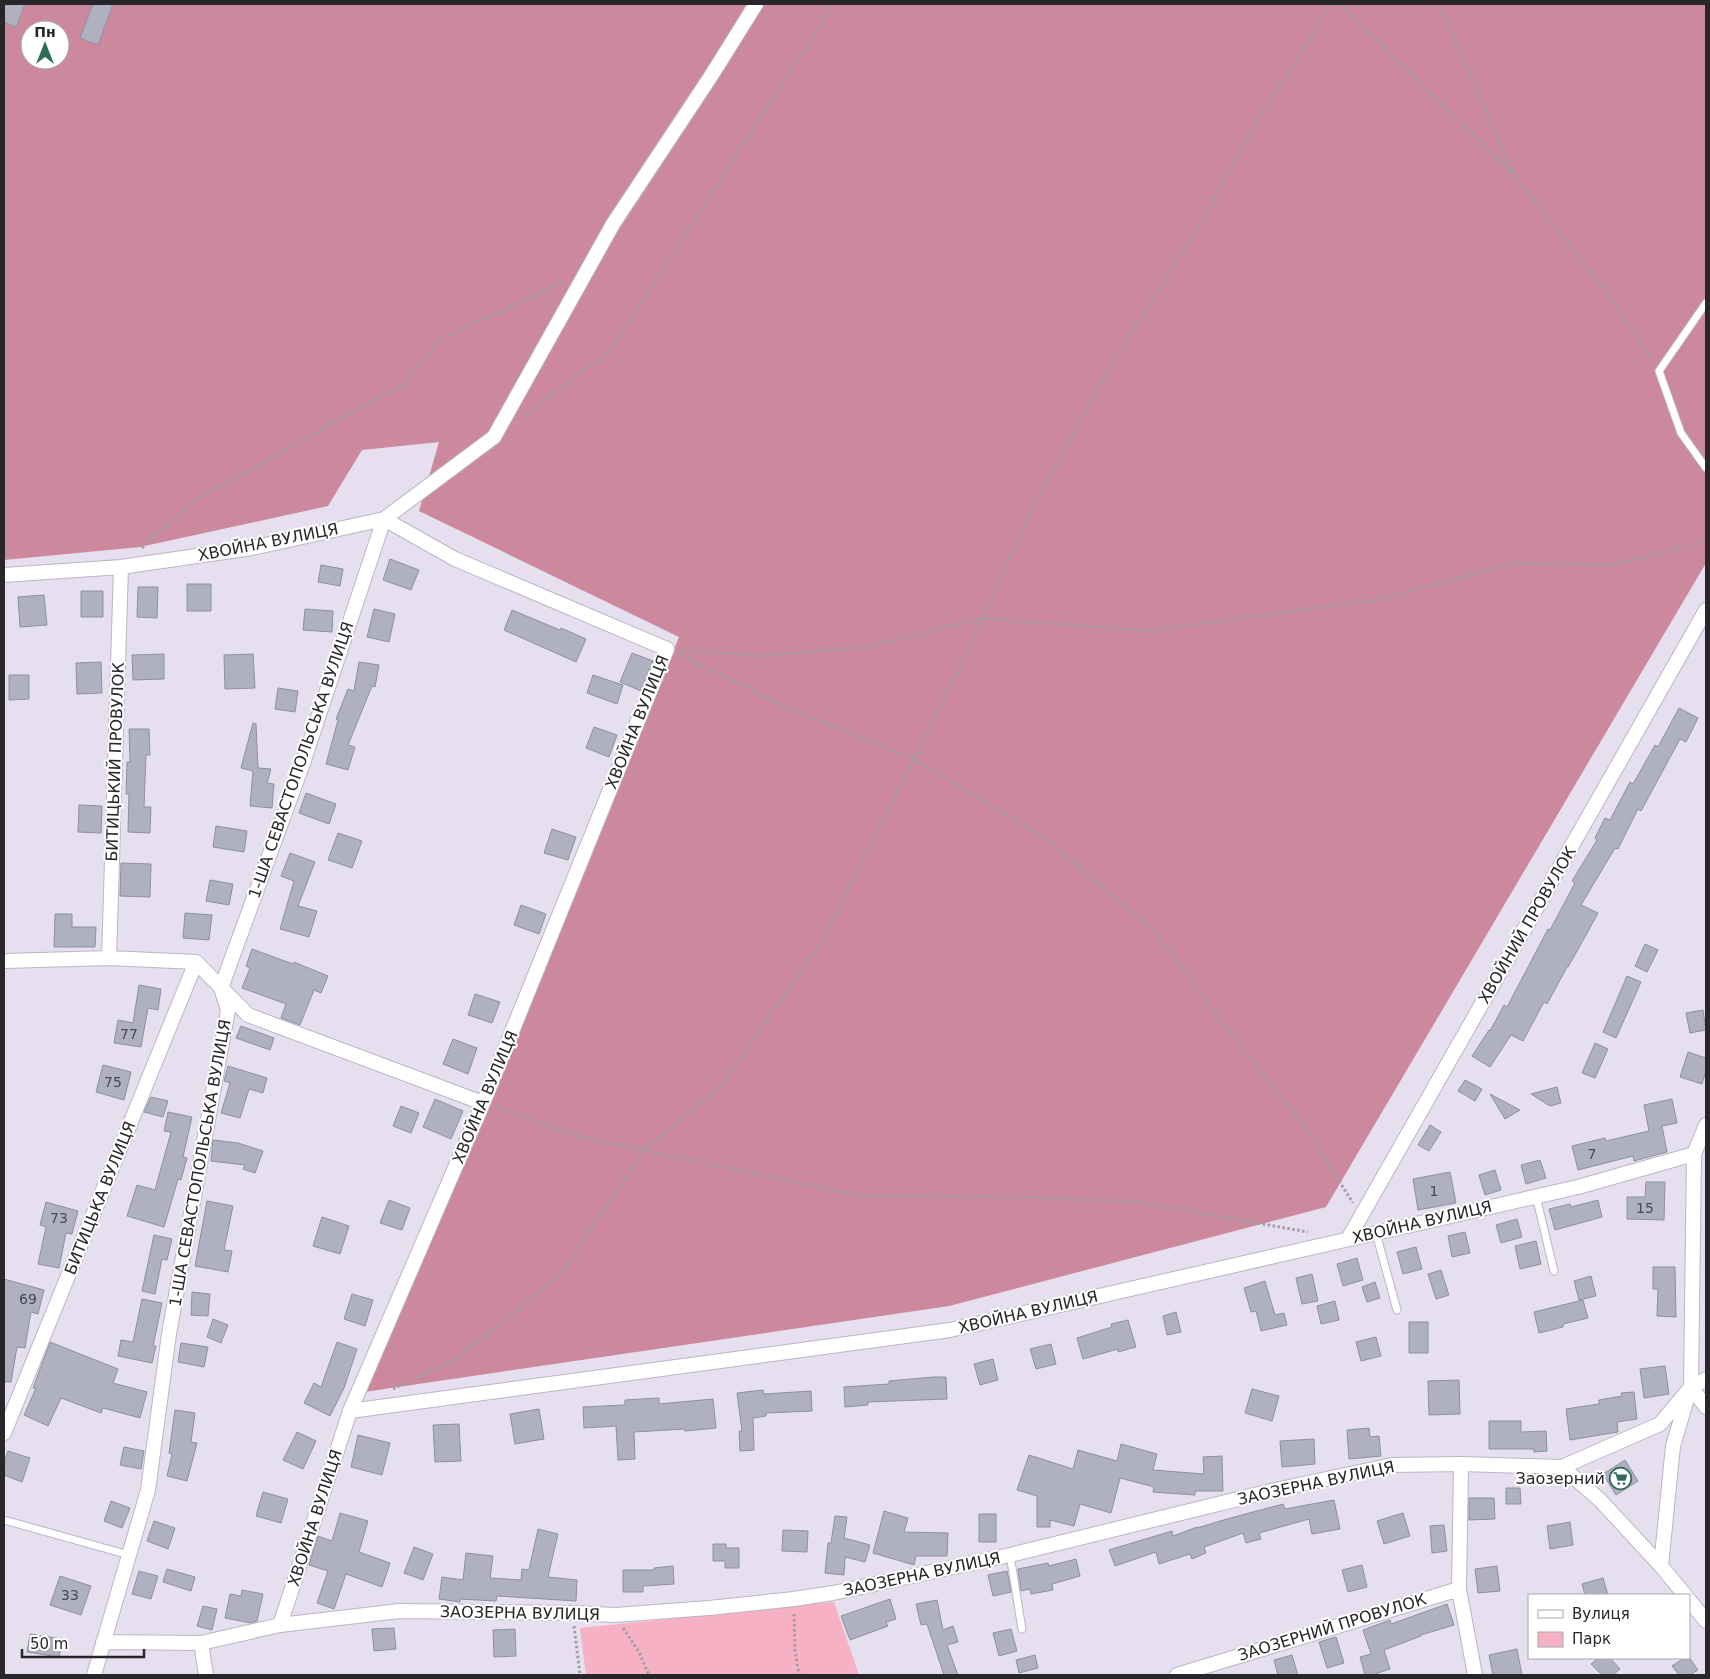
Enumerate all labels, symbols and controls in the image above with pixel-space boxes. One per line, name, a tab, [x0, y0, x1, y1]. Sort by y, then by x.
north arrow	[20, 20, 70, 70]
text: Пн	[34, 24, 56, 40]
street label: ХВОЙНА ВУЛИЦЯ	[196, 519, 340, 565]
street label: 1-ША СЕВАСТОПОЛЬСЬКА ВУЛИЦЯ	[245, 619, 357, 901]
street label: ХВОЙНА ВУЛИЦЯ	[601, 652, 673, 792]
street label: БИТИЦЬКИЙ ПРОВУЛОК	[102, 661, 128, 862]
street label: ХВОЙНИЙ ПРОВУЛОК	[1474, 842, 1580, 1007]
street label: 1-ША СЕВАСТОПОЛЬСЬКА ВУЛИЦЯ	[165, 1018, 235, 1308]
house number: 77	[120, 1026, 138, 1042]
street label: ХВОЙНА ВУЛИЦЯ	[448, 1028, 522, 1166]
house number: 75	[104, 1074, 122, 1090]
street label: БИТИЦЬКА ВУЛИЦЯ	[61, 1119, 139, 1277]
house number: 7	[1588, 1146, 1596, 1162]
house number: 1	[1430, 1183, 1438, 1199]
street label: ХВОЙНА ВУЛИЦЯ	[1350, 1197, 1494, 1247]
house number: 15	[1636, 1200, 1654, 1216]
house number: 73	[50, 1210, 68, 1226]
street label: ХВОЙНА ВУЛИЦЯ	[956, 1287, 1100, 1337]
house number: 69	[19, 1291, 37, 1307]
street label: ХВОЙНА ВУЛИЦЯ	[284, 1447, 346, 1589]
street label: ЗАОЗЕРНА ВУЛИЦЯ	[1236, 1457, 1396, 1509]
supermarket icon: Заозерний	[1609, 1466, 1633, 1490]
place label: Заозерний	[1515, 1469, 1605, 1488]
street label: ЗАОЗЕРНА ВУЛИЦЯ	[842, 1548, 1002, 1600]
house number: 33	[61, 1587, 79, 1603]
street label: ЗАОЗЕРНИЙ ПРОВУЛОК	[1236, 1589, 1429, 1665]
legend	[1528, 1594, 1690, 1659]
street label: ЗАОЗЕРНА ВУЛИЦЯ	[440, 1602, 600, 1624]
text: Вулиця	[1572, 1605, 1630, 1623]
scale bar	[22, 1626, 145, 1658]
text: Парк	[1572, 1630, 1611, 1648]
text: 50 m	[30, 1635, 68, 1653]

